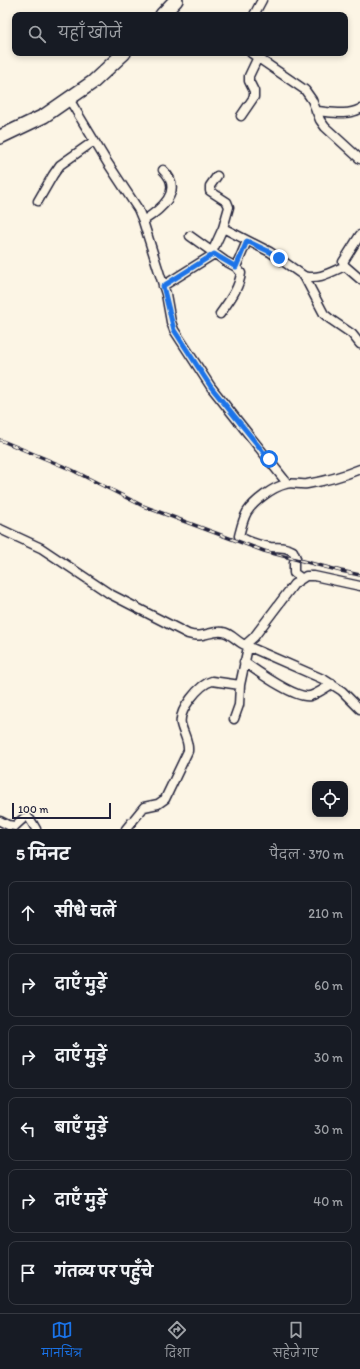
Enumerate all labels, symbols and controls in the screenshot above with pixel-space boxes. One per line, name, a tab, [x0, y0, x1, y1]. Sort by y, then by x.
search box	[12, 12, 348, 56]
icon: search	[26, 23, 48, 45]
text: यहाँ खोजें	[58, 24, 122, 42]
route end	[270, 249, 288, 267]
route start	[260, 450, 278, 468]
map controls	[312, 781, 348, 817]
button: locate	[312, 781, 348, 817]
scale bar	[12, 801, 111, 820]
text: 100 m	[18, 803, 48, 816]
text: 5 मिनट	[16, 844, 70, 864]
text: पैदल · 370 m	[270, 847, 344, 862]
icon: ahead	[17, 902, 39, 924]
text: सीधे चलें	[55, 903, 116, 921]
text: 210 m	[308, 906, 343, 921]
icon: right	[17, 974, 39, 996]
text: दाएँ मुड़ें	[55, 975, 107, 993]
text: 60 m	[314, 978, 343, 993]
icon: right	[17, 1046, 39, 1068]
text: दाएँ मुड़ें	[55, 1047, 107, 1065]
text: 30 m	[314, 1050, 343, 1065]
icon: left	[17, 1118, 39, 1140]
text: बाएँ मुड़ें	[55, 1119, 107, 1137]
text: 30 m	[314, 1122, 343, 1137]
icon: right	[17, 1190, 39, 1212]
text: दाएँ मुड़ें	[55, 1191, 107, 1209]
text: 40 m	[313, 1194, 343, 1209]
icon: arrive	[17, 1262, 39, 1284]
text: गंतव्य पर पहुँचे	[55, 1263, 153, 1281]
tab: मानचित्र	[42, 1319, 82, 1365]
tab: दिशा	[165, 1319, 190, 1365]
tab: सहेजे गए	[273, 1319, 318, 1365]

